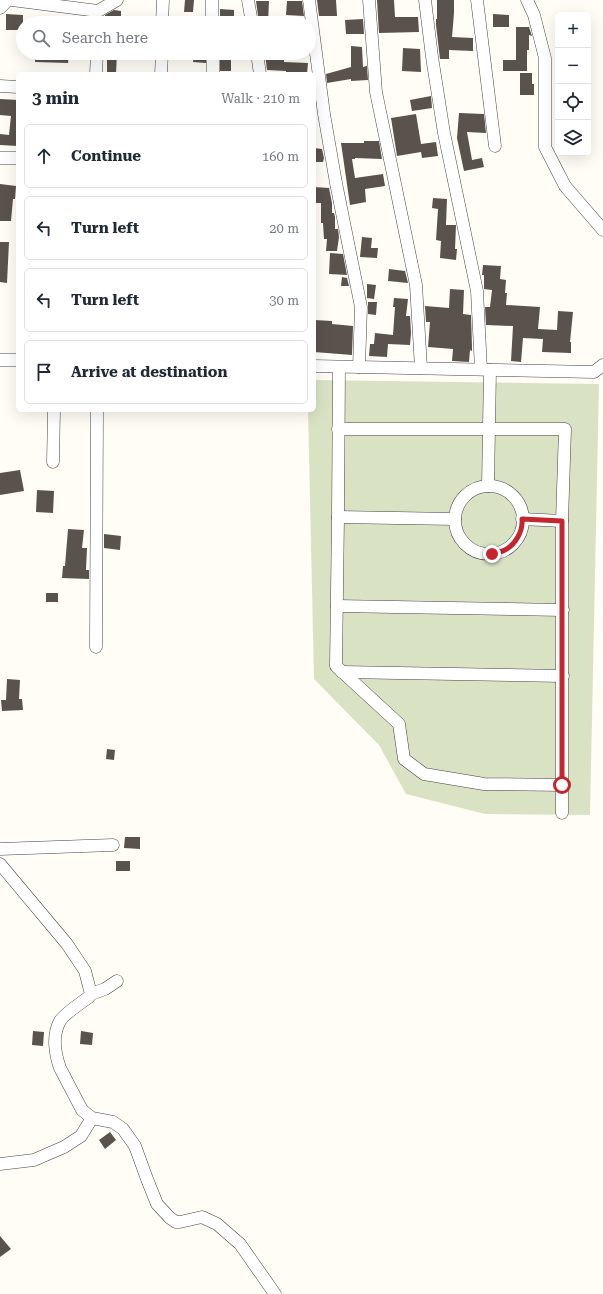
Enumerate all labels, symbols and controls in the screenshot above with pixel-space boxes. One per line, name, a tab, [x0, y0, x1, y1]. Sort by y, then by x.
map controls	[555, 12, 591, 156]
button: +	[555, 12, 591, 48]
search box	[16, 16, 316, 60]
icon: search	[30, 27, 52, 49]
text: Search here	[62, 29, 148, 47]
button: −	[555, 48, 591, 84]
button: locate	[555, 84, 591, 120]
text: 3 min	[32, 88, 79, 108]
text: Walk · 210 m	[221, 91, 300, 106]
button: layers	[555, 120, 591, 156]
icon: ahead	[33, 145, 55, 167]
text: Continue	[71, 147, 141, 165]
text: 160 m	[262, 149, 299, 164]
icon: left	[33, 217, 55, 239]
text: Turn left	[71, 219, 139, 237]
text: 20 m	[269, 221, 299, 236]
icon: left	[33, 289, 55, 311]
text: Turn left	[71, 291, 139, 309]
text: 30 m	[269, 293, 299, 308]
icon: arrive	[33, 361, 55, 383]
text: Arrive at destination	[71, 363, 227, 381]
route end	[483, 545, 501, 563]
route start	[553, 776, 571, 794]

